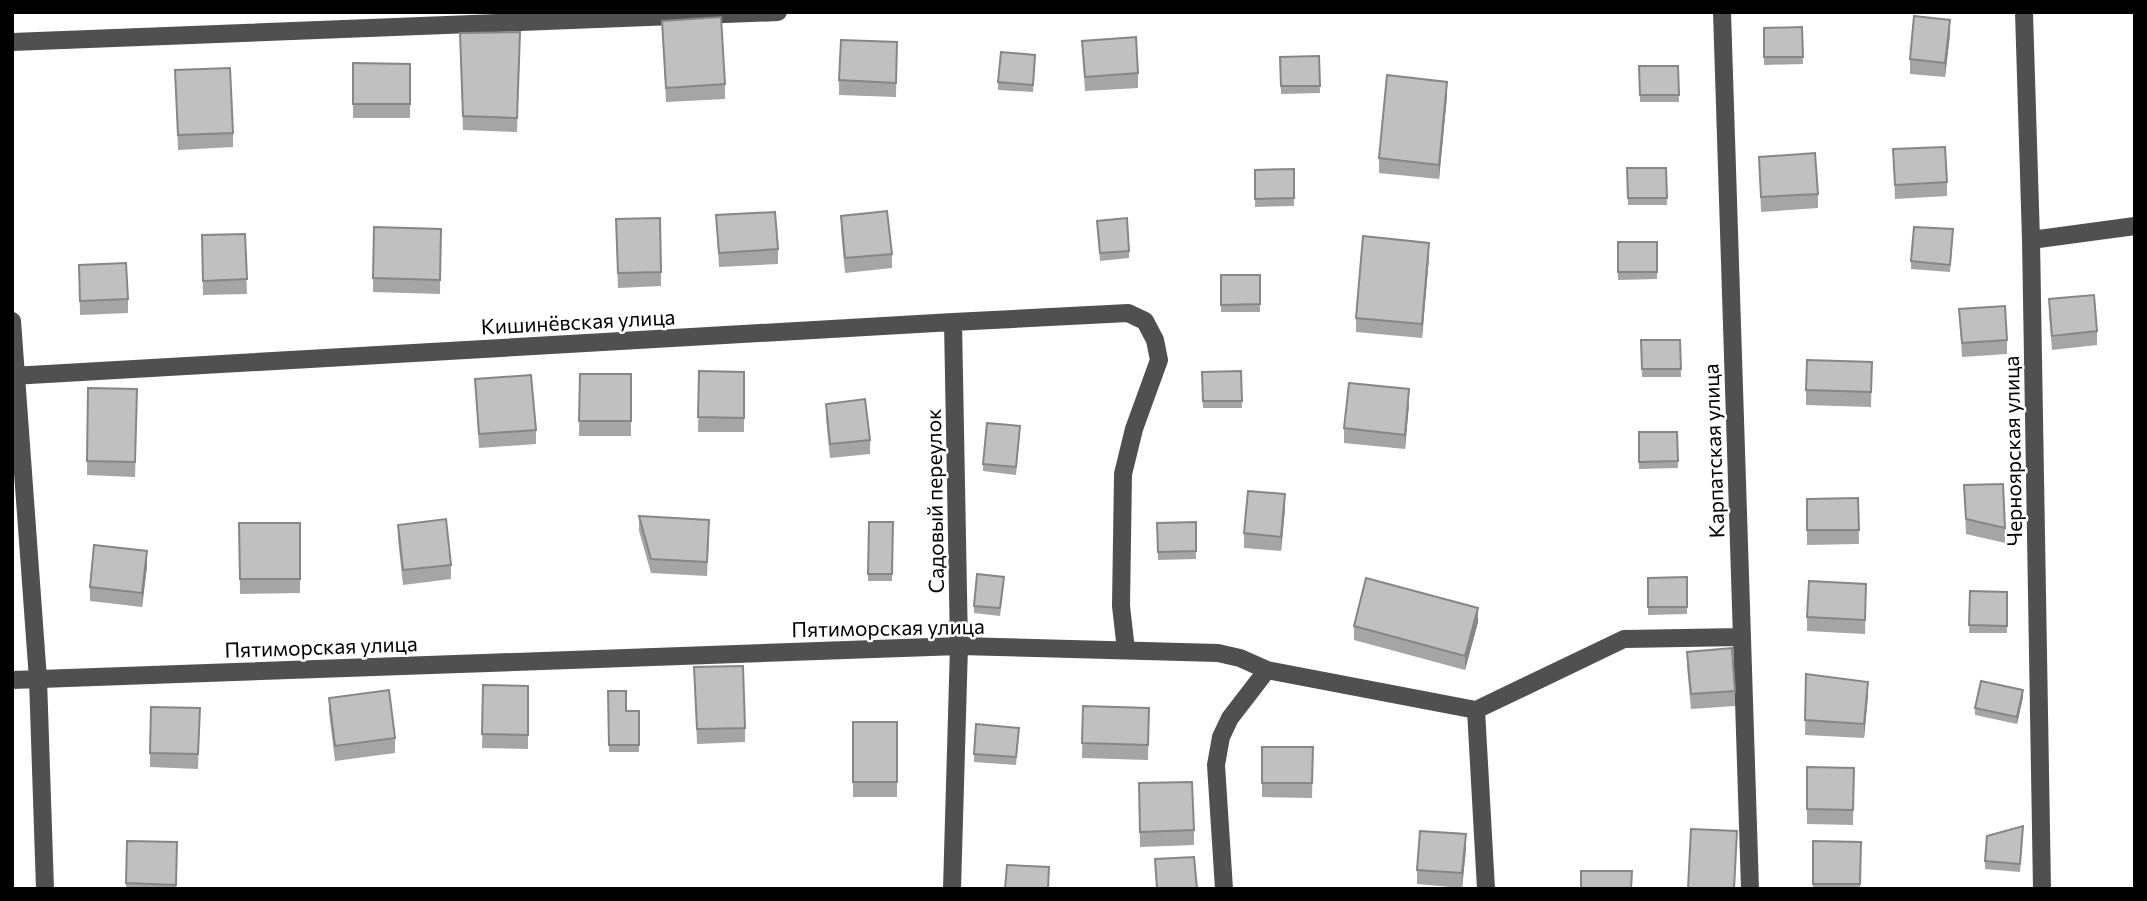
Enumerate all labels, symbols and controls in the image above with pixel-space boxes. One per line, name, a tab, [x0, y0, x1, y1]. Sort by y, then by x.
street label: Кишинёвская улица	[480, 303, 676, 339]
street label: Черноярская улица	[1998, 356, 2026, 546]
street label: Карпатская улица	[1697, 363, 1729, 539]
street label: Садовый переулок	[920, 408, 948, 594]
street label: Пятиморская улица	[791, 613, 985, 641]
street label: Пятиморская улица	[224, 630, 418, 662]

